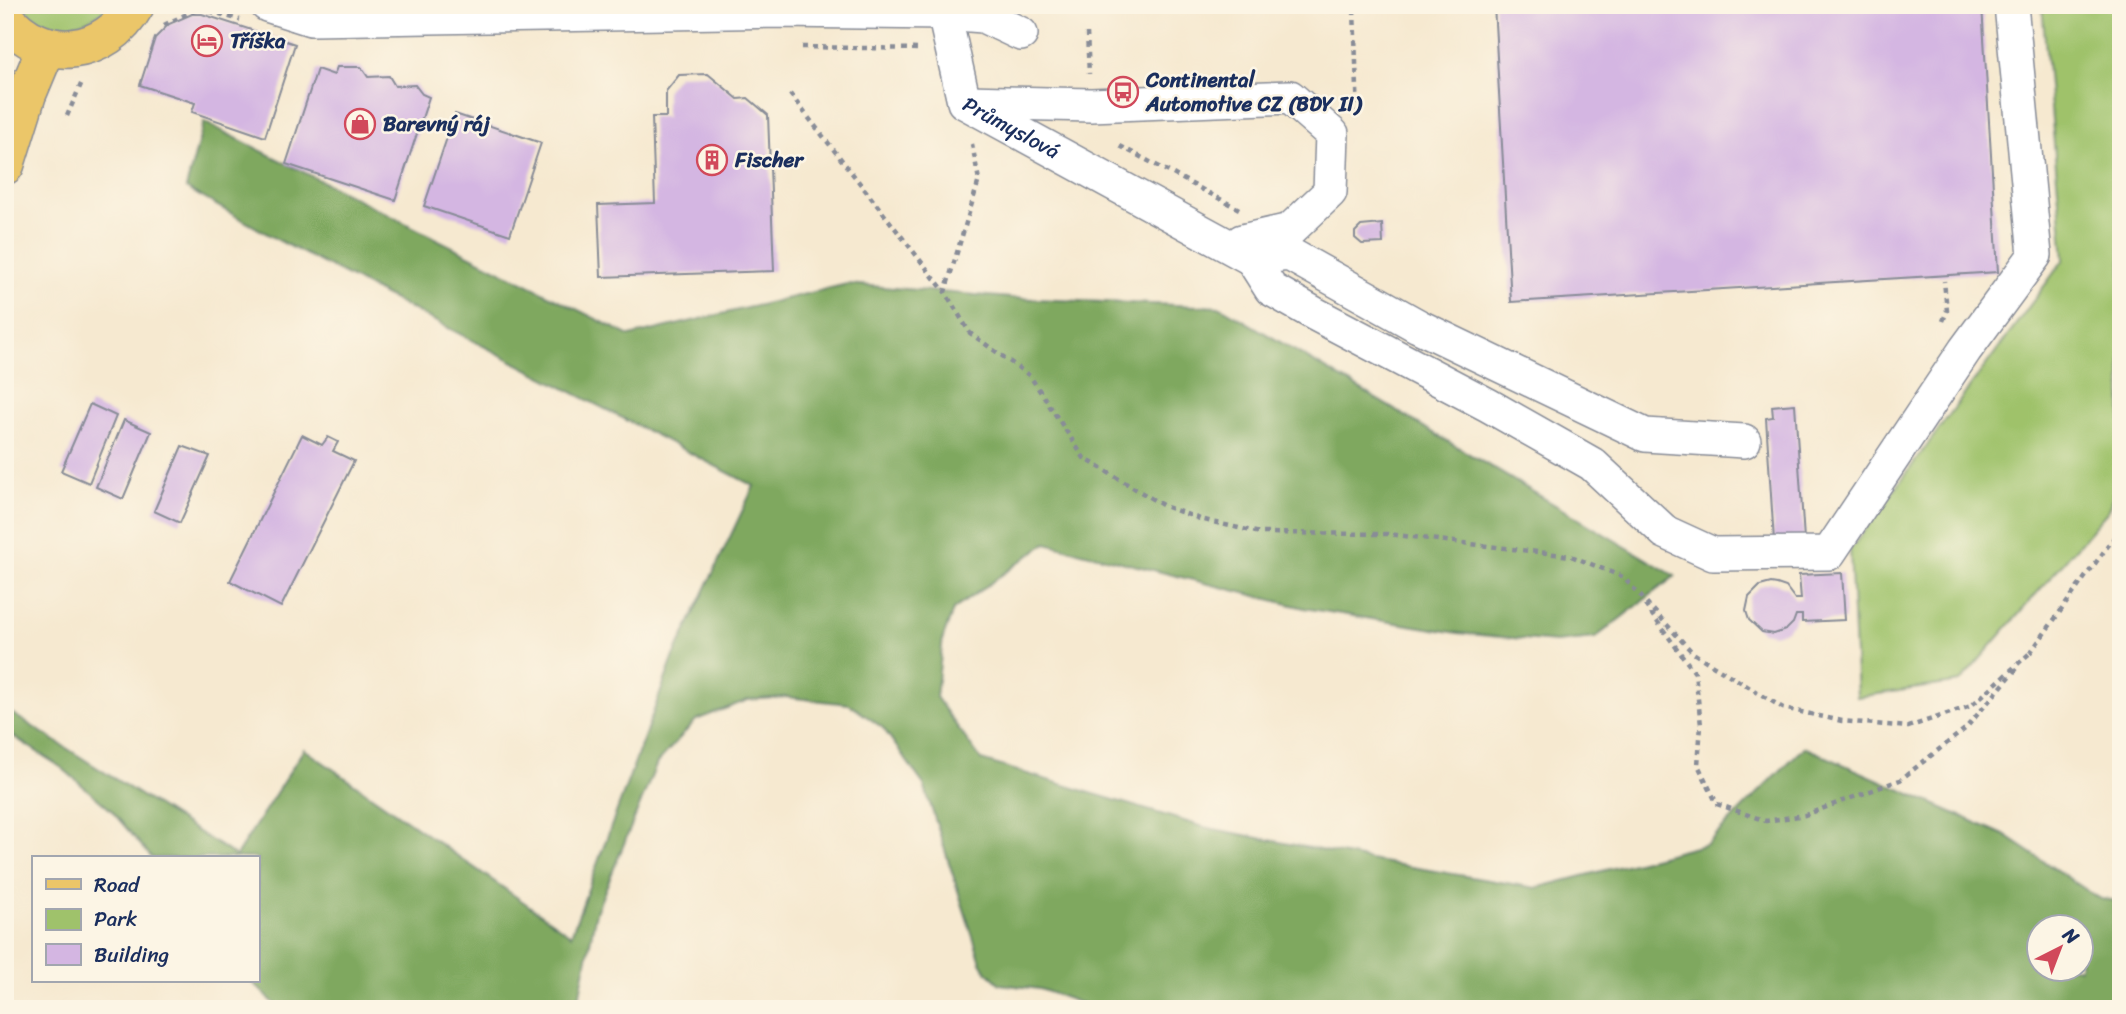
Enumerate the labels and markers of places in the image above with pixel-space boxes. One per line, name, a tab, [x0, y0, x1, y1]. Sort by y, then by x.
place label: Tříška	[230, 22, 286, 60]
hotel icon: Tříška	[190, 24, 224, 58]
place label: Continental Automotive CZ (BDY II)	[1145, 61, 1363, 123]
bus stop icon: Continental Automotive CZ (BDY II)	[1106, 75, 1140, 109]
place label: Barevný ráj	[383, 105, 491, 143]
shop icon: Barevný ráj	[343, 107, 377, 141]
place label: Fischer	[734, 141, 805, 179]
building icon: Fischer	[695, 143, 729, 177]

